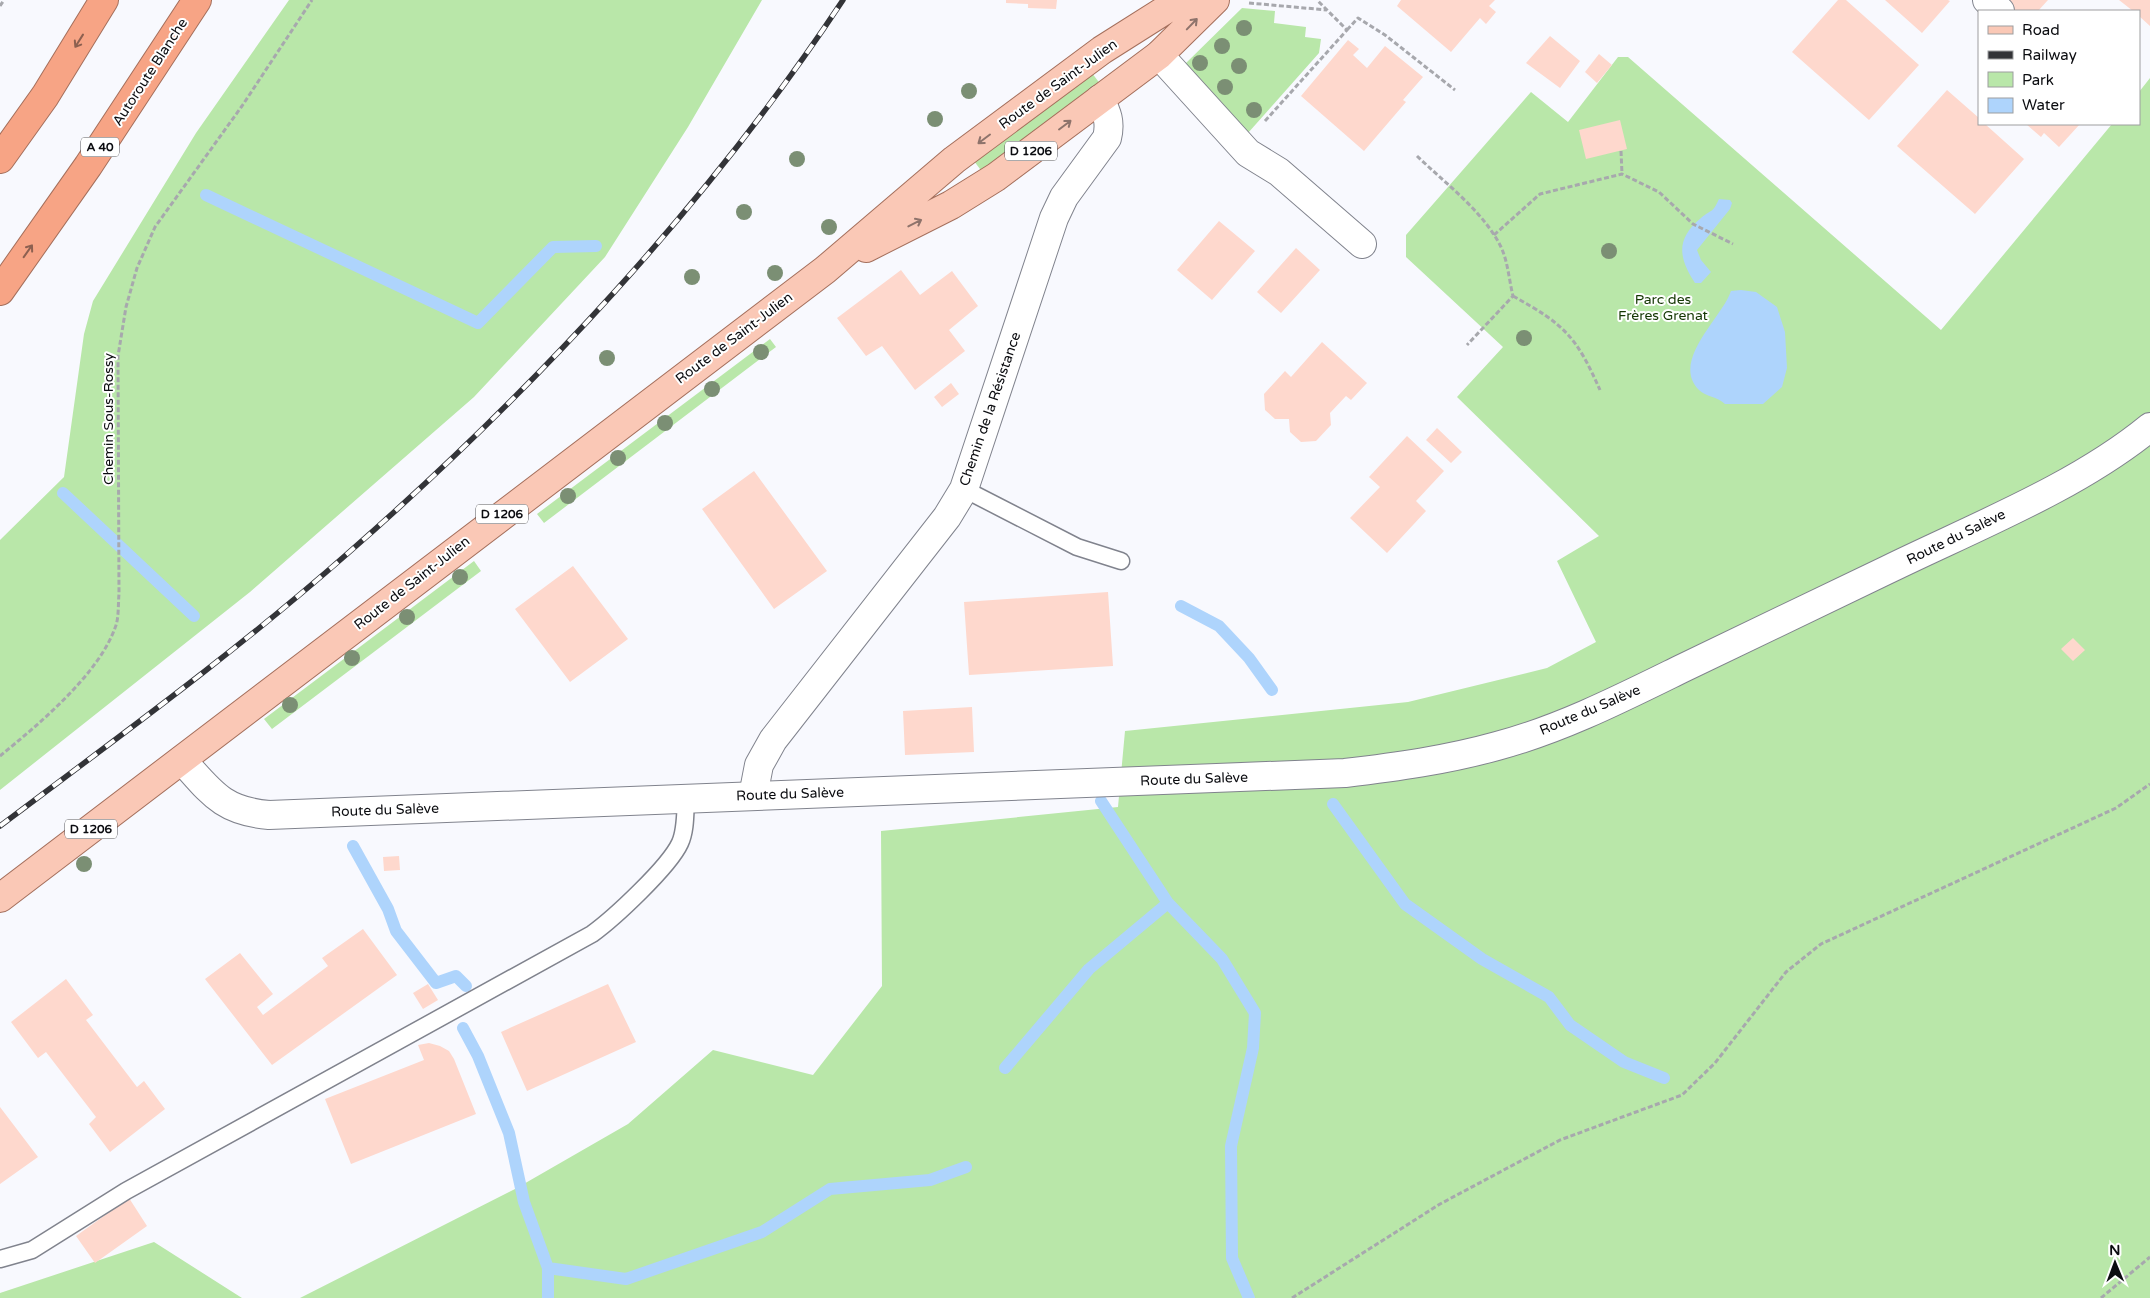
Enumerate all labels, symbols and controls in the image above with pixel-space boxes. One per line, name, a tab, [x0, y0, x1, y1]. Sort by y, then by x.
legend	[1978, 10, 2140, 125]
street label: Autoroute Blanche	[109, 15, 191, 129]
one-way arrow	[1186, 17, 1198, 30]
text: Road	[2022, 21, 2060, 39]
one-way arrow	[73, 34, 83, 48]
street label: Route de Saint-Julien	[996, 35, 1120, 133]
text: Railway	[2022, 46, 2077, 64]
text: Park	[2022, 71, 2054, 89]
text: Water	[2022, 96, 2065, 114]
one-way arrow	[1058, 120, 1071, 131]
one-way arrow	[978, 133, 991, 144]
road number: A 40	[81, 138, 119, 156]
road number: D 1206	[1005, 142, 1057, 160]
one-way arrow	[907, 218, 922, 227]
one-way arrow	[23, 244, 33, 258]
street label: Route de Saint-Julien	[672, 288, 796, 388]
park label: Parc des Frères Grenat	[1618, 291, 1709, 324]
street label: Chemin de la Résistance	[956, 330, 1024, 488]
street label: Chemin Sous-Rossy	[100, 352, 117, 485]
road number: D 1206	[476, 504, 528, 524]
street label: Route du Salève	[1904, 506, 2008, 568]
street label: Route de Saint-Julien	[351, 533, 473, 633]
street label: Route du Salève	[1537, 681, 1643, 739]
street label: Route du Salève	[1140, 769, 1248, 789]
street label: Route du Salève	[736, 784, 844, 804]
street label: Route du Salève	[331, 800, 439, 820]
road number: D 1206	[65, 820, 117, 839]
north arrow	[2090, 1238, 2140, 1288]
text: N	[2109, 1242, 2121, 1259]

